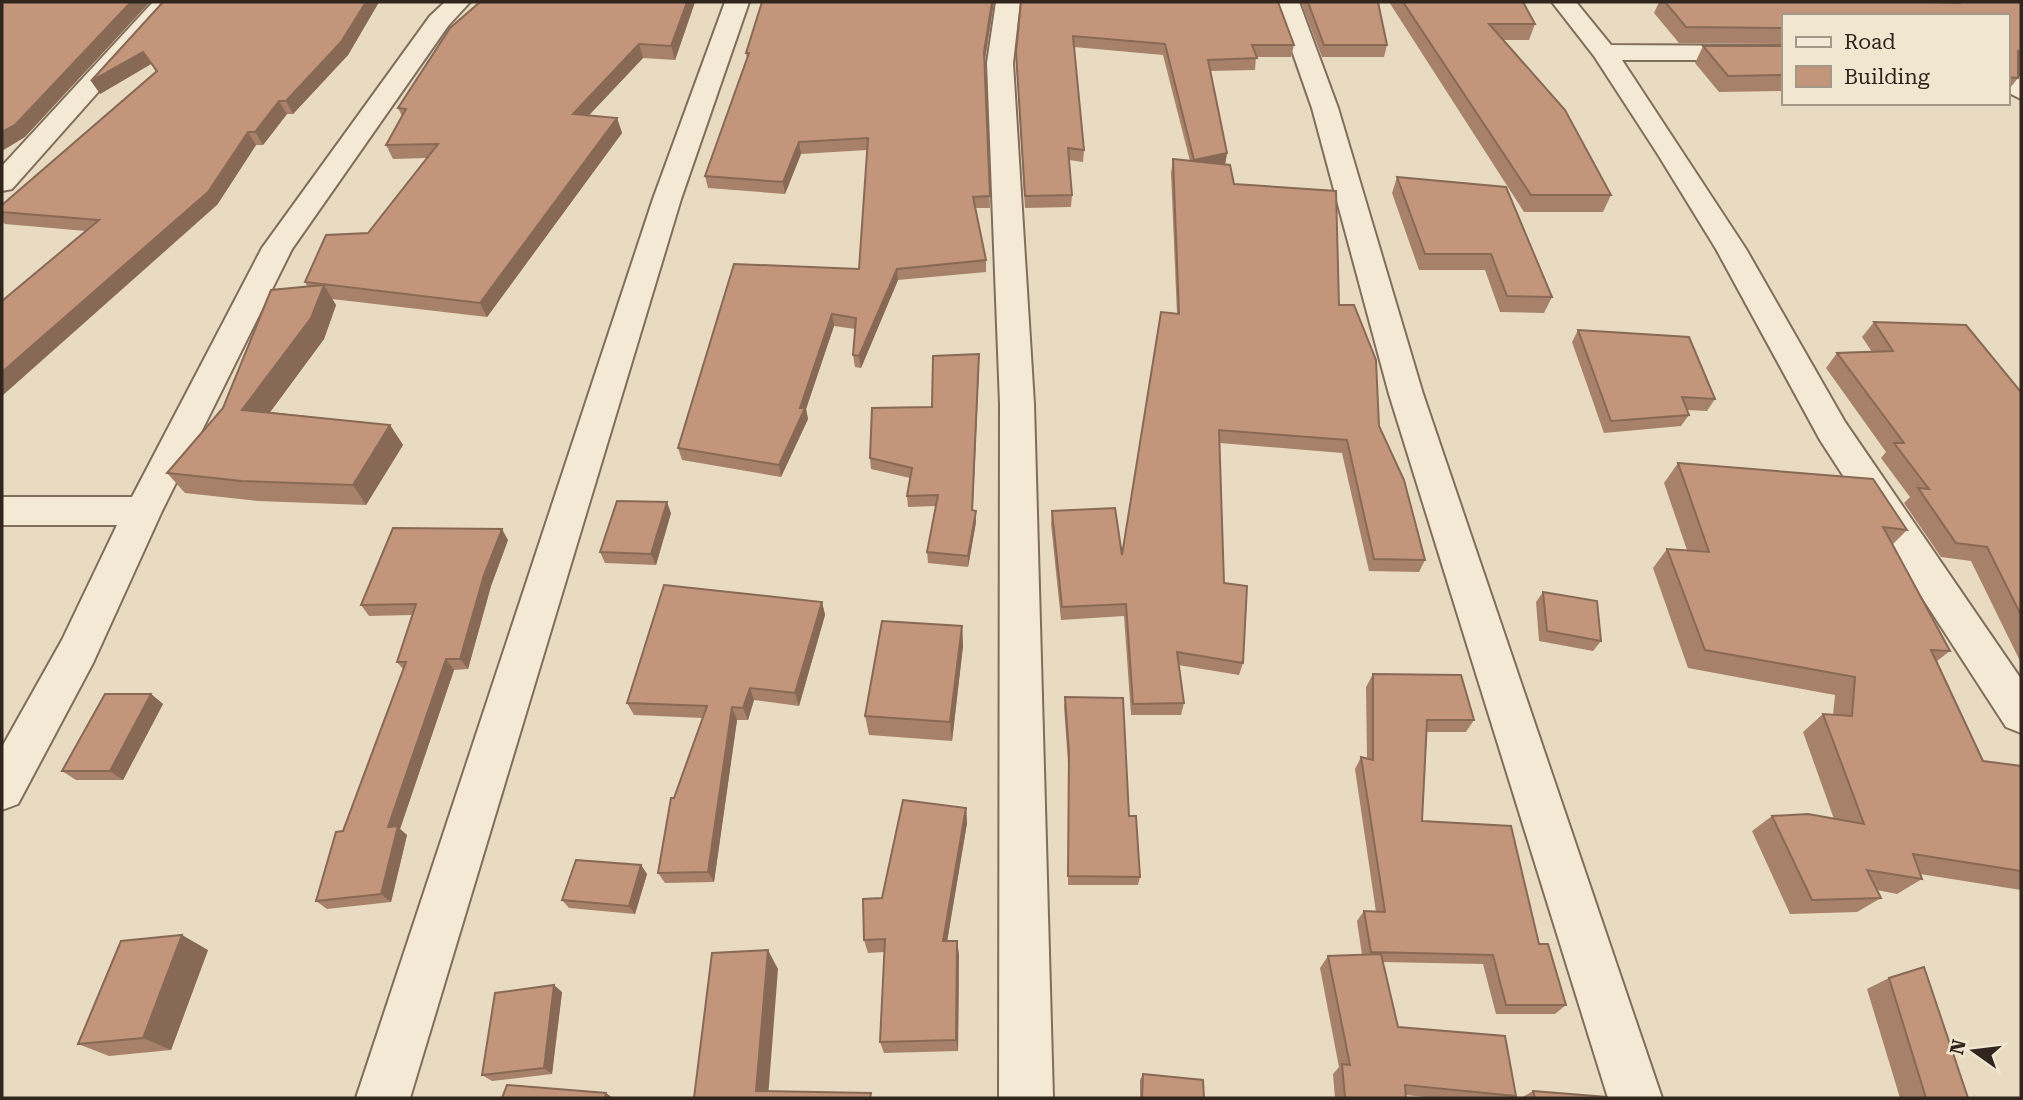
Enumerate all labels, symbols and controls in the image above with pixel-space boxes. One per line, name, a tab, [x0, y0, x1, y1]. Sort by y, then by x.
legend	[1782, 14, 2009, 105]
text: Road	[1844, 30, 1896, 54]
text: Building	[1844, 65, 1930, 89]
north arrow	[1939, 1016, 2009, 1086]
text: N	[1945, 1037, 1971, 1057]

